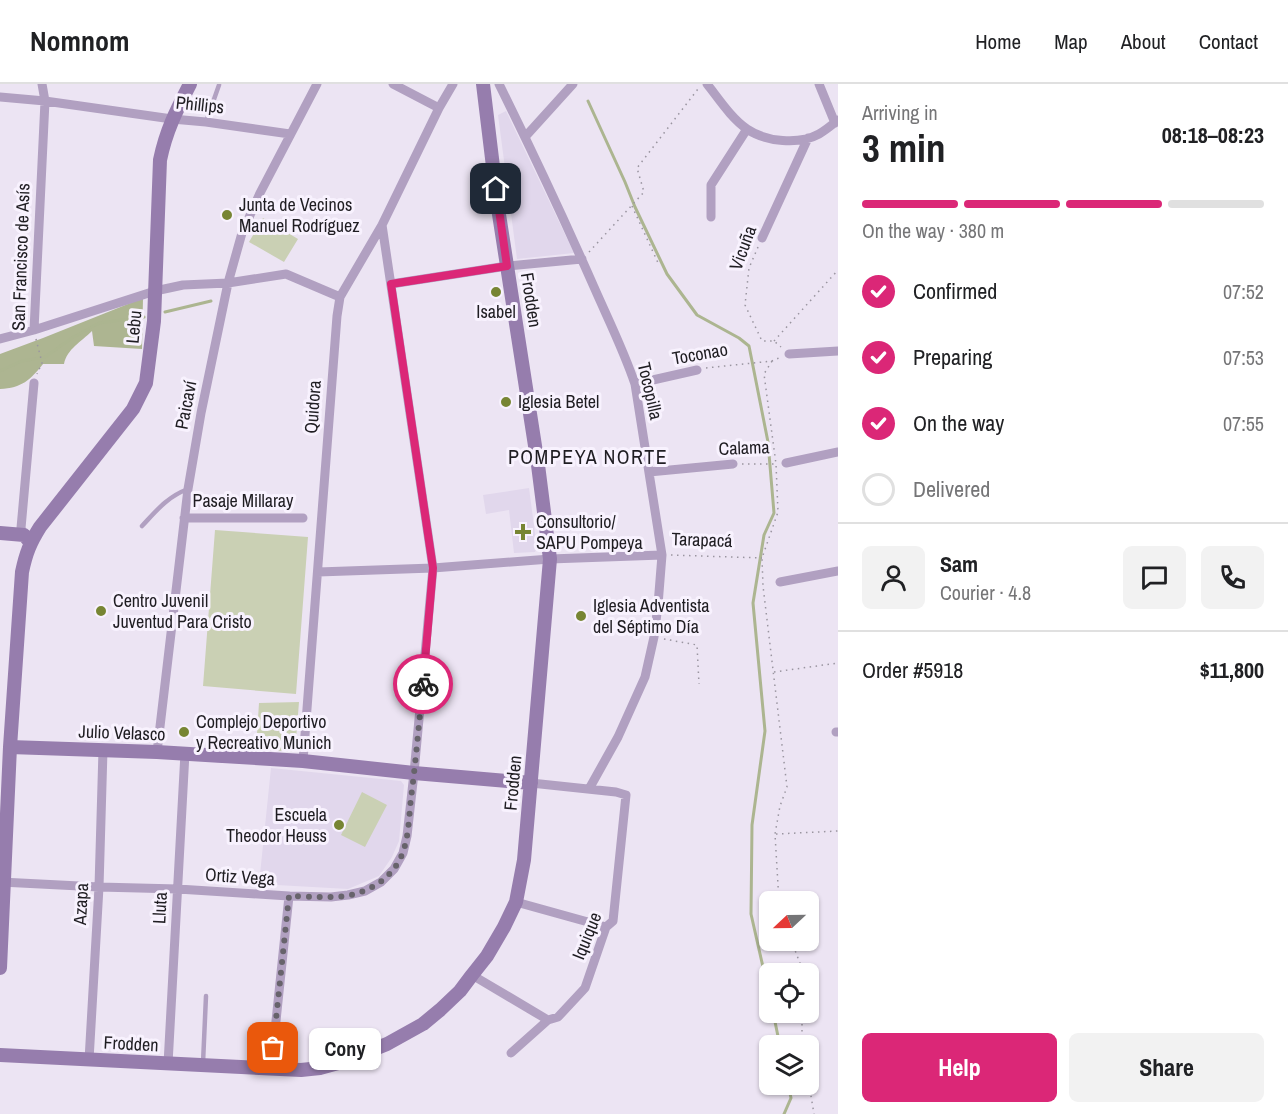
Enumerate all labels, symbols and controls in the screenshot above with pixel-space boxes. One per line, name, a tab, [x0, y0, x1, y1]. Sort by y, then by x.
text: Nomnom	[30, 22, 130, 60]
text: Home	[975, 27, 1021, 56]
text: Map	[1054, 27, 1088, 56]
text: About	[1121, 27, 1166, 56]
text: Contact	[1199, 27, 1258, 56]
street label: Phillips	[175, 90, 225, 119]
text: Arriving in	[862, 99, 938, 126]
text: 08:18–08:23	[1162, 120, 1264, 150]
text: 3 min	[862, 122, 946, 174]
pin	[470, 163, 521, 214]
icon: home	[479, 172, 512, 205]
street label: San Francisco de Asís	[5, 183, 36, 331]
place label: Junta de Vecinos Manuel Rodríguez	[239, 192, 360, 238]
marker: Junta de Vecinos Manuel Rodríguez	[220, 208, 234, 222]
text: On the way · 380 m	[862, 217, 1004, 244]
street label: Vicuña	[723, 222, 762, 274]
street label: Frodden	[515, 271, 548, 329]
icon: check	[862, 275, 895, 308]
text: Confirmed	[913, 276, 997, 306]
text: 07:52	[1223, 278, 1264, 305]
marker: Isabel	[489, 285, 503, 299]
place label: Isabel	[476, 299, 516, 324]
street label: Lebu	[120, 310, 147, 344]
street label: Toconao	[670, 336, 730, 371]
icon: check	[862, 341, 895, 374]
text: Preparing	[913, 342, 992, 372]
text: 07:53	[1223, 344, 1264, 371]
street label: Tocopilla	[632, 360, 669, 422]
street label: Paicaví	[169, 377, 203, 431]
street label: Quidora	[298, 379, 327, 434]
place label: Iglesia Betel	[518, 389, 599, 414]
marker: Iglesia Betel	[499, 395, 513, 409]
icon: check	[862, 407, 895, 440]
text: On the way	[913, 408, 1004, 438]
text: 07:55	[1223, 410, 1264, 437]
street label: Calama	[718, 434, 770, 461]
district label: POMPEYA NORTE	[508, 443, 668, 470]
text: Delivered	[913, 474, 990, 504]
street label: Pasaje Millaray	[193, 488, 294, 513]
place label: Consultorio/ SAPU Pompeya	[536, 509, 643, 555]
marker: Consultorio/ SAPU Pompeya	[514, 523, 532, 541]
street label: Tarapacá	[671, 526, 733, 553]
button: person	[862, 546, 925, 609]
button: chat	[1123, 546, 1186, 609]
button: phone	[1201, 546, 1264, 609]
text: Sam	[940, 549, 978, 579]
text: Courier · 4.8	[940, 579, 1031, 606]
place label: Centro Juvenil Juventud Para Cristo	[113, 588, 252, 634]
place label: Iglesia Adventista del Séptimo Día	[593, 593, 710, 639]
marker: Centro Juvenil Juventud Para Cristo	[94, 604, 108, 618]
marker: Iglesia Adventista del Séptimo Día	[574, 609, 588, 623]
courier	[393, 654, 453, 714]
text: Order #5918	[862, 655, 963, 685]
text: $11,800	[1200, 655, 1264, 685]
icon: bike	[407, 668, 440, 701]
place label: Complejo Deportivo y Recreativo Munich	[196, 709, 331, 755]
street label: Julio Velasco	[78, 718, 166, 747]
marker: Complejo Deportivo y Recreativo Munich	[177, 725, 191, 739]
street label: Frodden	[498, 754, 527, 811]
place label: Escuela Theodor Heuss	[226, 802, 327, 848]
marker: Escuela Theodor Heuss	[332, 818, 346, 832]
street label: Ortiz Vega	[204, 862, 276, 891]
street label: Azapa	[67, 882, 94, 927]
street label: Lluta	[146, 891, 173, 925]
north arrow	[759, 891, 819, 951]
map controls	[759, 891, 819, 1095]
street label: Iquique	[566, 908, 607, 963]
button: locate	[759, 963, 819, 1023]
pin	[247, 1022, 298, 1073]
callout: Cony	[309, 1027, 381, 1069]
street label: Frodden	[103, 1030, 159, 1057]
icon: bag	[256, 1031, 289, 1064]
button: Help	[862, 1033, 1057, 1102]
button: Share	[1069, 1033, 1264, 1102]
text: Cony	[325, 1035, 366, 1062]
button: layers	[759, 1035, 819, 1095]

